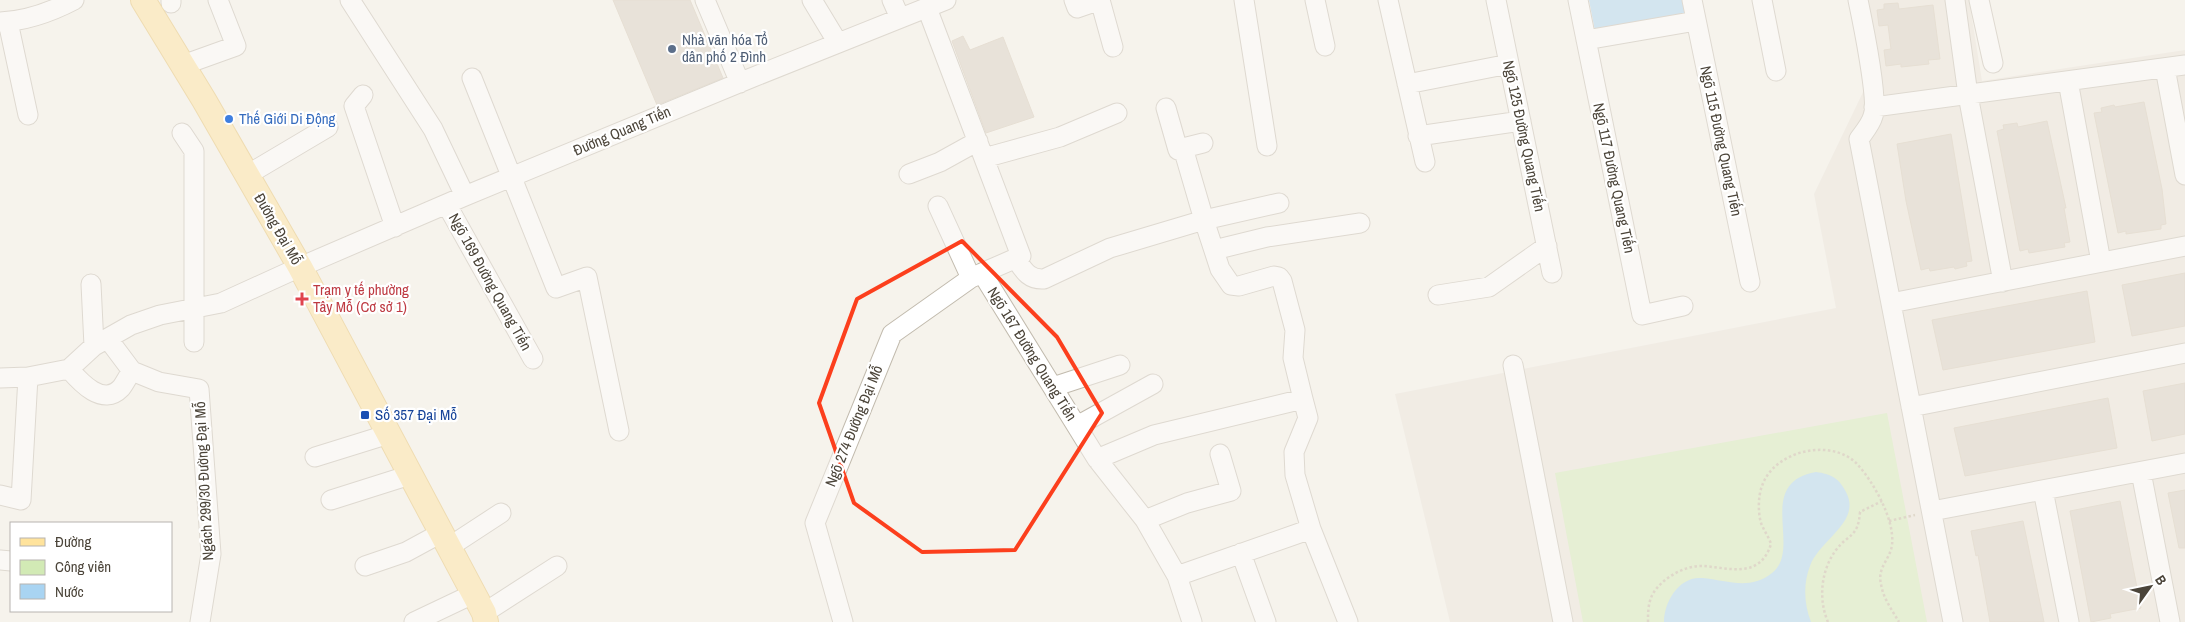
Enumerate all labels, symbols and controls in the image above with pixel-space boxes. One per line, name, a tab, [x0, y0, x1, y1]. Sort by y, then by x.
place label: Nhà văn hóa Tổ dân phố 2 Đình	[682, 29, 768, 67]
marker: Nhà văn hóa Tổ dân phố 2 Đình	[666, 43, 678, 55]
street label: Ngõ 125 Đường Quang Tiến	[1498, 58, 1551, 213]
street label: Ngõ 115 Đường Quang Tiến	[1695, 64, 1748, 218]
street label: Đường Quang Tiến	[570, 101, 674, 161]
street label: Ngõ 117 Đường Quang Tiến	[1588, 101, 1641, 255]
place label: Thế Giới Di Động	[239, 108, 336, 129]
marker: Thế Giới Di Động	[223, 113, 235, 125]
street label: Đường Đại Mỗ	[250, 189, 307, 268]
street label: Ngõ 169 Đường Quang Tiến	[444, 209, 537, 354]
place label: Trạm y tế phường Tây Mỗ (Cơ sở 1)	[313, 279, 409, 317]
street label: Ngõ 167 Đường Quang Tiến	[983, 283, 1082, 425]
marker: Trạm y tế phường Tây Mỗ (Cơ sở 1)	[295, 292, 309, 306]
street label: Ngõ 274 Đường Đại Mỗ	[820, 362, 888, 490]
street label: Ngách 299/30 Đường Đại Mỗ	[189, 401, 218, 561]
place label: Số 357 Đại Mỗ	[375, 404, 457, 425]
marker: Số 357 Đại Mỗ	[359, 409, 371, 421]
legend	[10, 522, 172, 612]
text: Đường	[55, 531, 91, 552]
text: Công viên	[55, 556, 111, 577]
north arrow	[2125, 562, 2175, 612]
text: B	[2151, 572, 2171, 588]
text: Nước	[55, 581, 84, 602]

